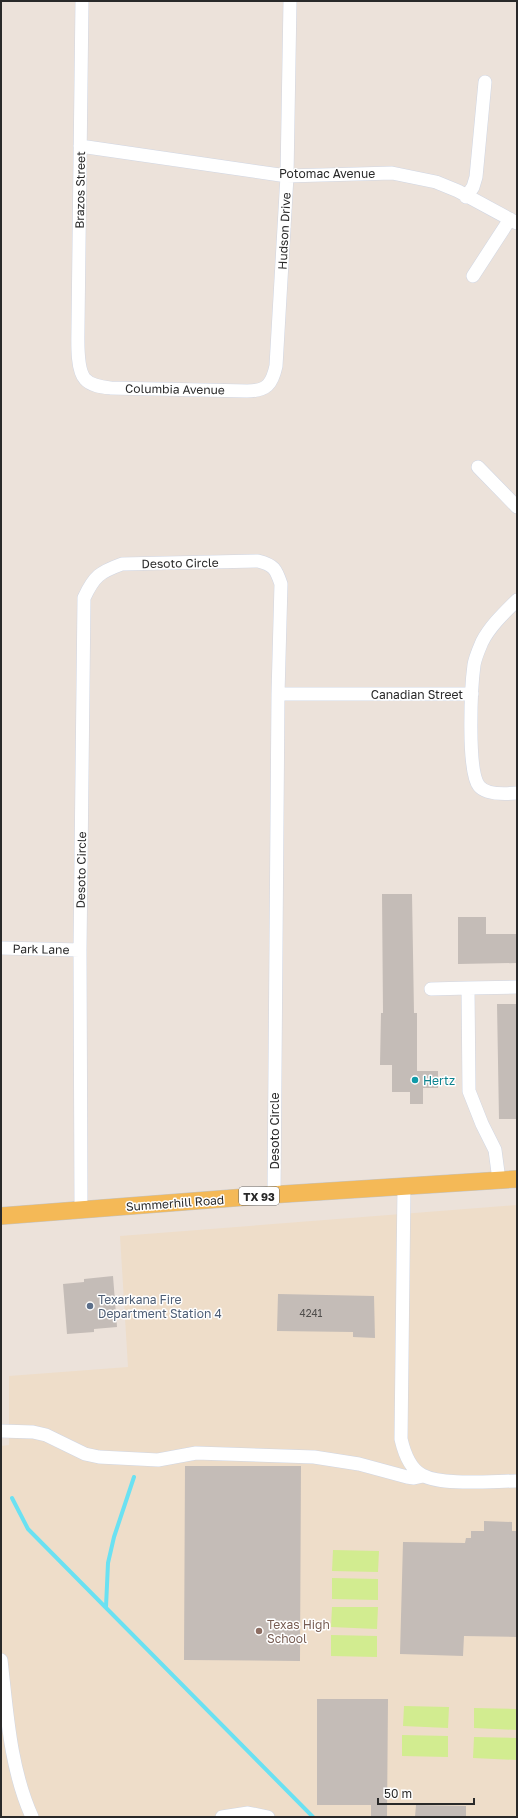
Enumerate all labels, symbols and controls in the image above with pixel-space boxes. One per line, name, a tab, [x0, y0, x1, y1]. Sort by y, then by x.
street label: Brazos Street	[72, 151, 88, 229]
street label: Potomac Avenue	[279, 166, 375, 181]
street label: Hudson Drive	[274, 192, 294, 270]
street label: Columbia Avenue	[125, 381, 225, 397]
street label: Desoto Circle	[141, 555, 219, 571]
street label: Canadian Street	[371, 687, 463, 702]
street label: Desoto Circle	[73, 831, 89, 909]
street label: Park Lane	[12, 941, 70, 957]
place label: Hertz	[423, 1073, 455, 1088]
marker: Hertz	[410, 1075, 420, 1085]
street label: Desoto Circle	[267, 1092, 282, 1170]
road number: TX 93	[239, 1187, 279, 1205]
street label: Summerhill Road	[125, 1192, 225, 1214]
place label: Texarkana Fire Department Station 4	[98, 1292, 222, 1321]
marker: Texarkana Fire Department Station 4	[85, 1301, 95, 1311]
house number: 4241	[300, 1307, 323, 1319]
place label: Texas High School	[267, 1617, 330, 1646]
marker: Texas High School	[254, 1626, 264, 1636]
scale bar	[378, 1780, 474, 1806]
text: 50 m	[384, 1786, 412, 1801]

